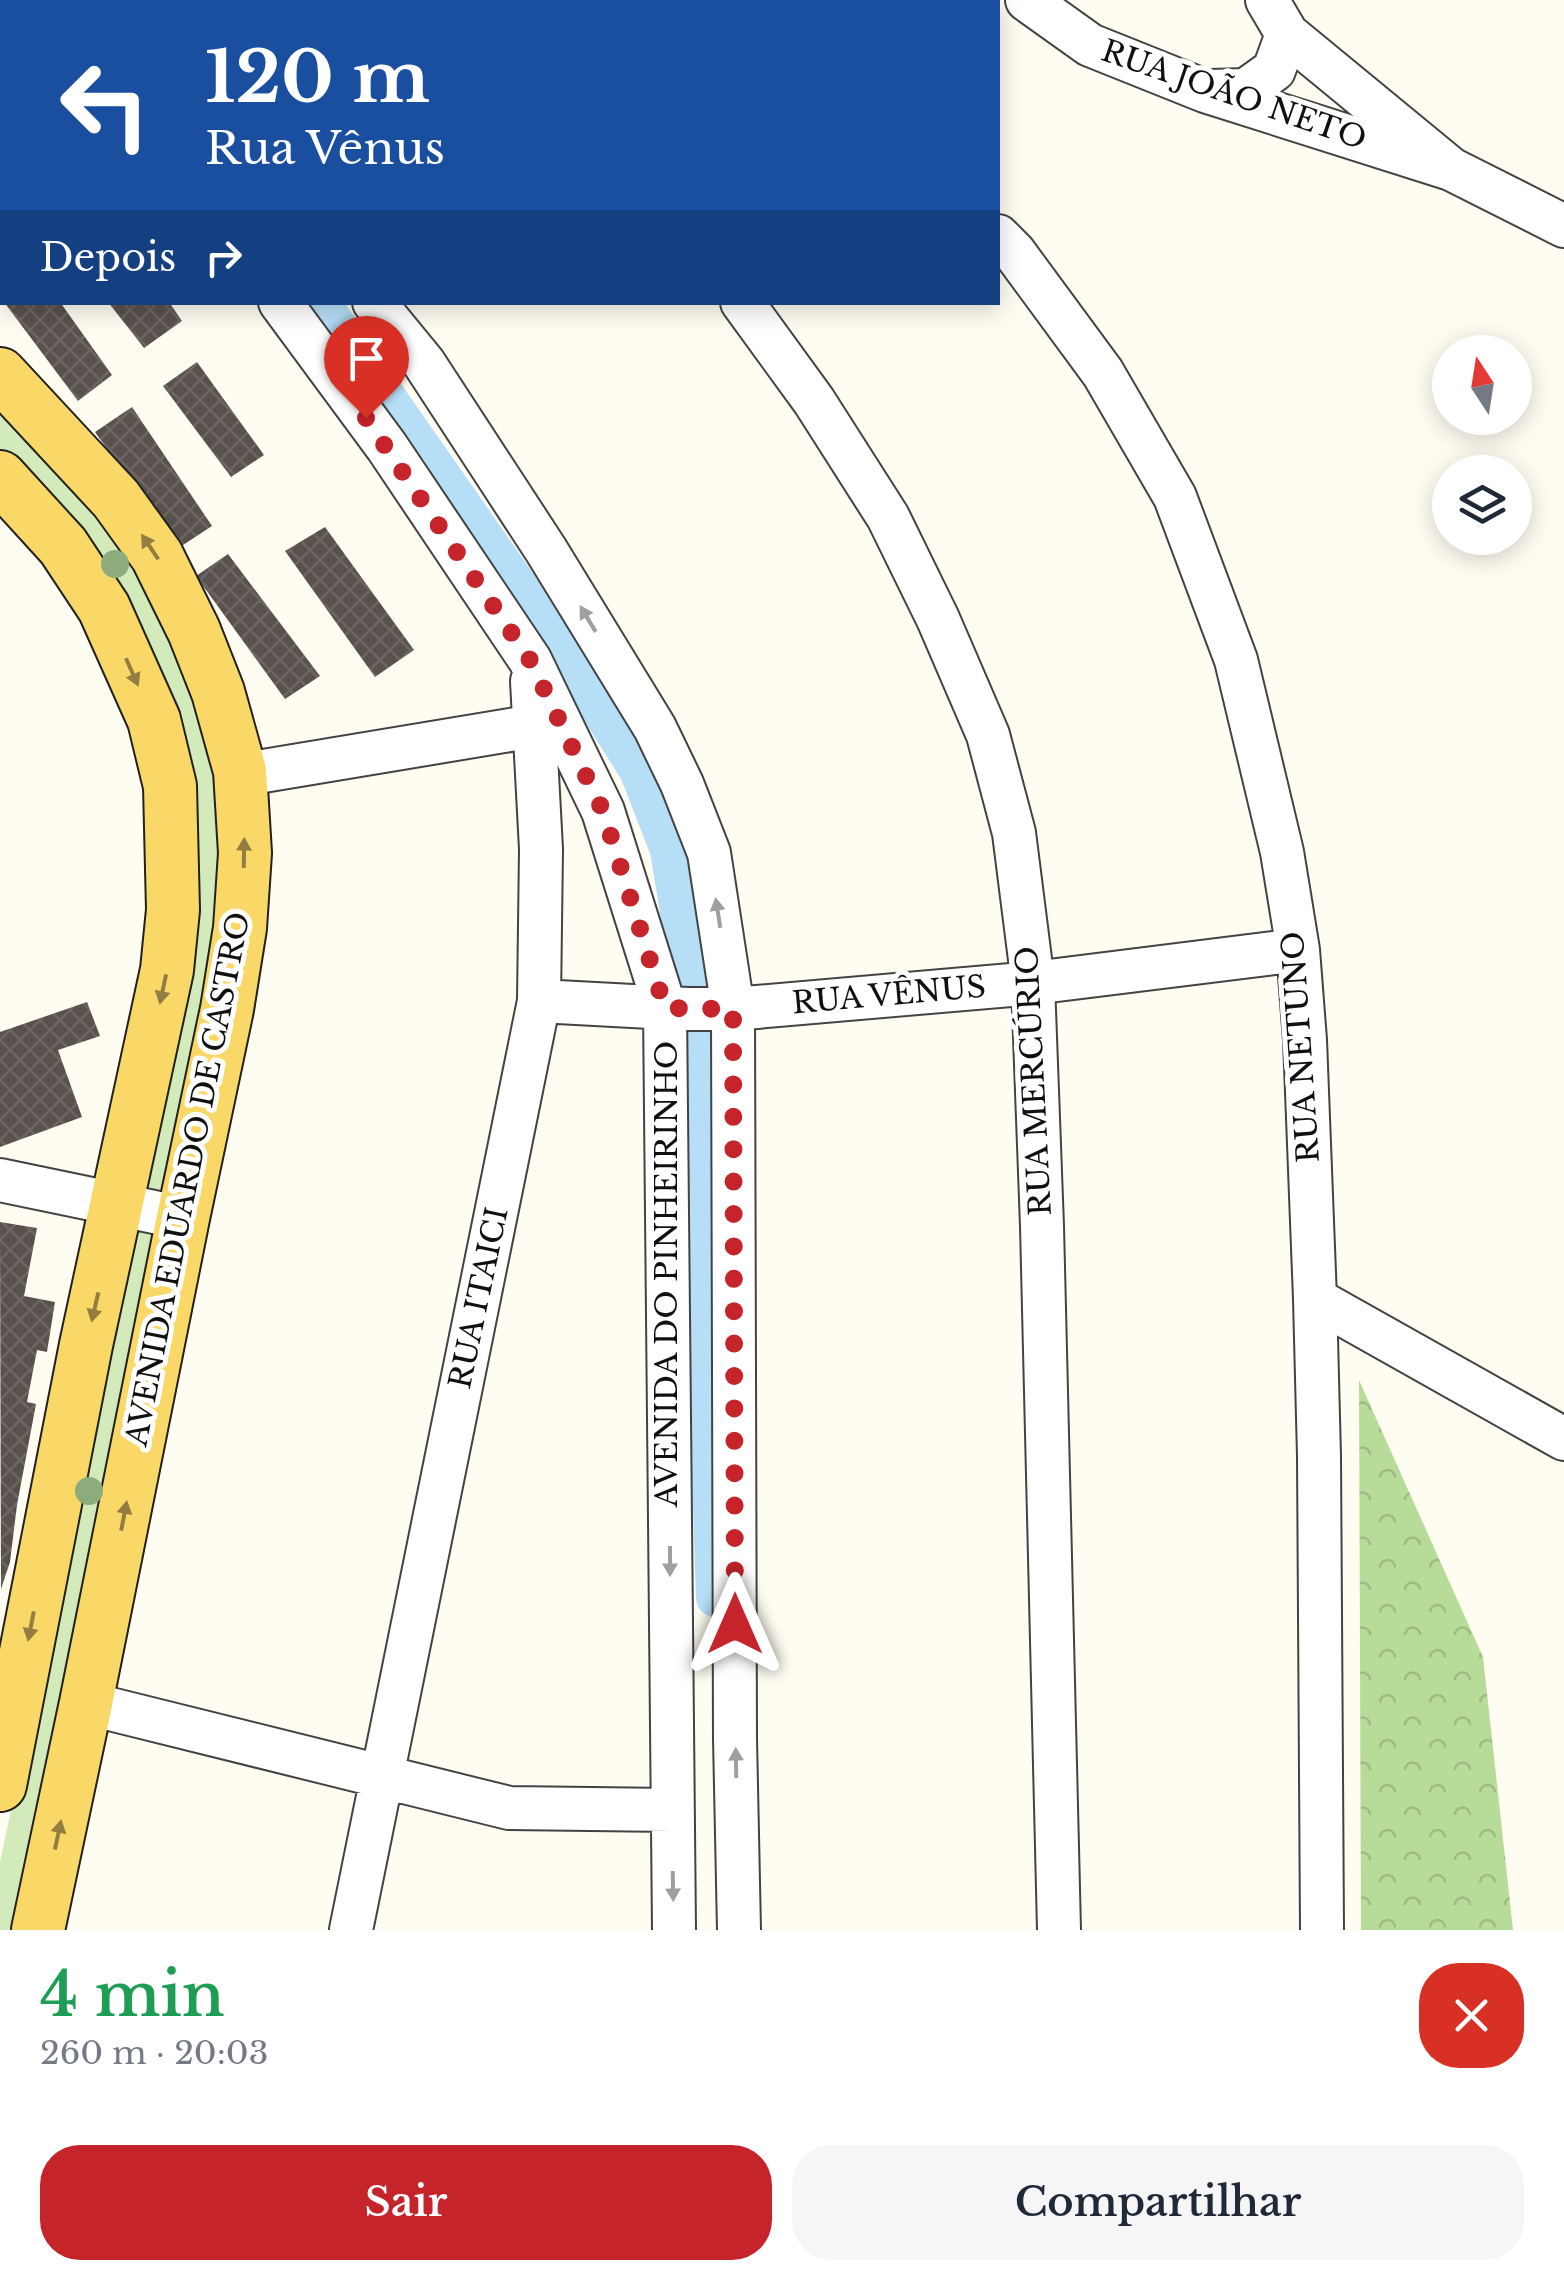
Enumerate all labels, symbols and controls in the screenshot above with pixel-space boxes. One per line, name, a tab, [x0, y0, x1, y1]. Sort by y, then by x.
street label: RUA JOÃO NETO	[1097, 32, 1371, 157]
text: 120 m	[205, 34, 430, 121]
icon: left	[40, 40, 170, 170]
text: Rua Vênus	[205, 120, 445, 176]
icon: right	[196, 230, 251, 285]
text: Depois	[40, 234, 176, 281]
pin	[324, 316, 409, 419]
icon: arrive	[339, 331, 394, 386]
north arrow	[1432, 335, 1532, 435]
map controls	[1432, 335, 1532, 555]
button: layers	[1432, 455, 1532, 555]
one-way arrow	[141, 533, 160, 560]
one-way arrow	[580, 605, 597, 633]
one-way arrow	[124, 658, 141, 687]
one-way arrow	[236, 837, 252, 868]
one-way arrow	[710, 897, 725, 928]
street label: AVENIDA EDUARDO DE CASTRO	[117, 909, 257, 1450]
street label: RUA NETUNO	[1274, 930, 1327, 1164]
street label: RUA MERCÚRIO	[1008, 945, 1059, 1217]
street label: RUA VÊNUS	[791, 968, 987, 1021]
one-way arrow	[155, 974, 171, 1005]
street label: AVENIDA DO PINHEIRINHO	[648, 1041, 685, 1508]
street label: RUA ITAICI	[441, 1204, 516, 1392]
one-way arrow	[87, 1292, 102, 1323]
one-way arrow	[116, 1501, 132, 1532]
one-way arrow	[662, 1545, 678, 1577]
position arrow	[683, 1572, 787, 1676]
one-way arrow	[23, 1611, 39, 1642]
one-way arrow	[727, 1746, 743, 1778]
one-way arrow	[51, 1819, 66, 1850]
one-way arrow	[666, 1870, 682, 1902]
text: 4 min	[40, 1958, 225, 2032]
button: close	[1419, 1963, 1524, 2068]
text: 260 m · 20:03	[40, 2033, 268, 2073]
button: Sair	[40, 2145, 772, 2260]
button: Compartilhar	[792, 2145, 1524, 2260]

